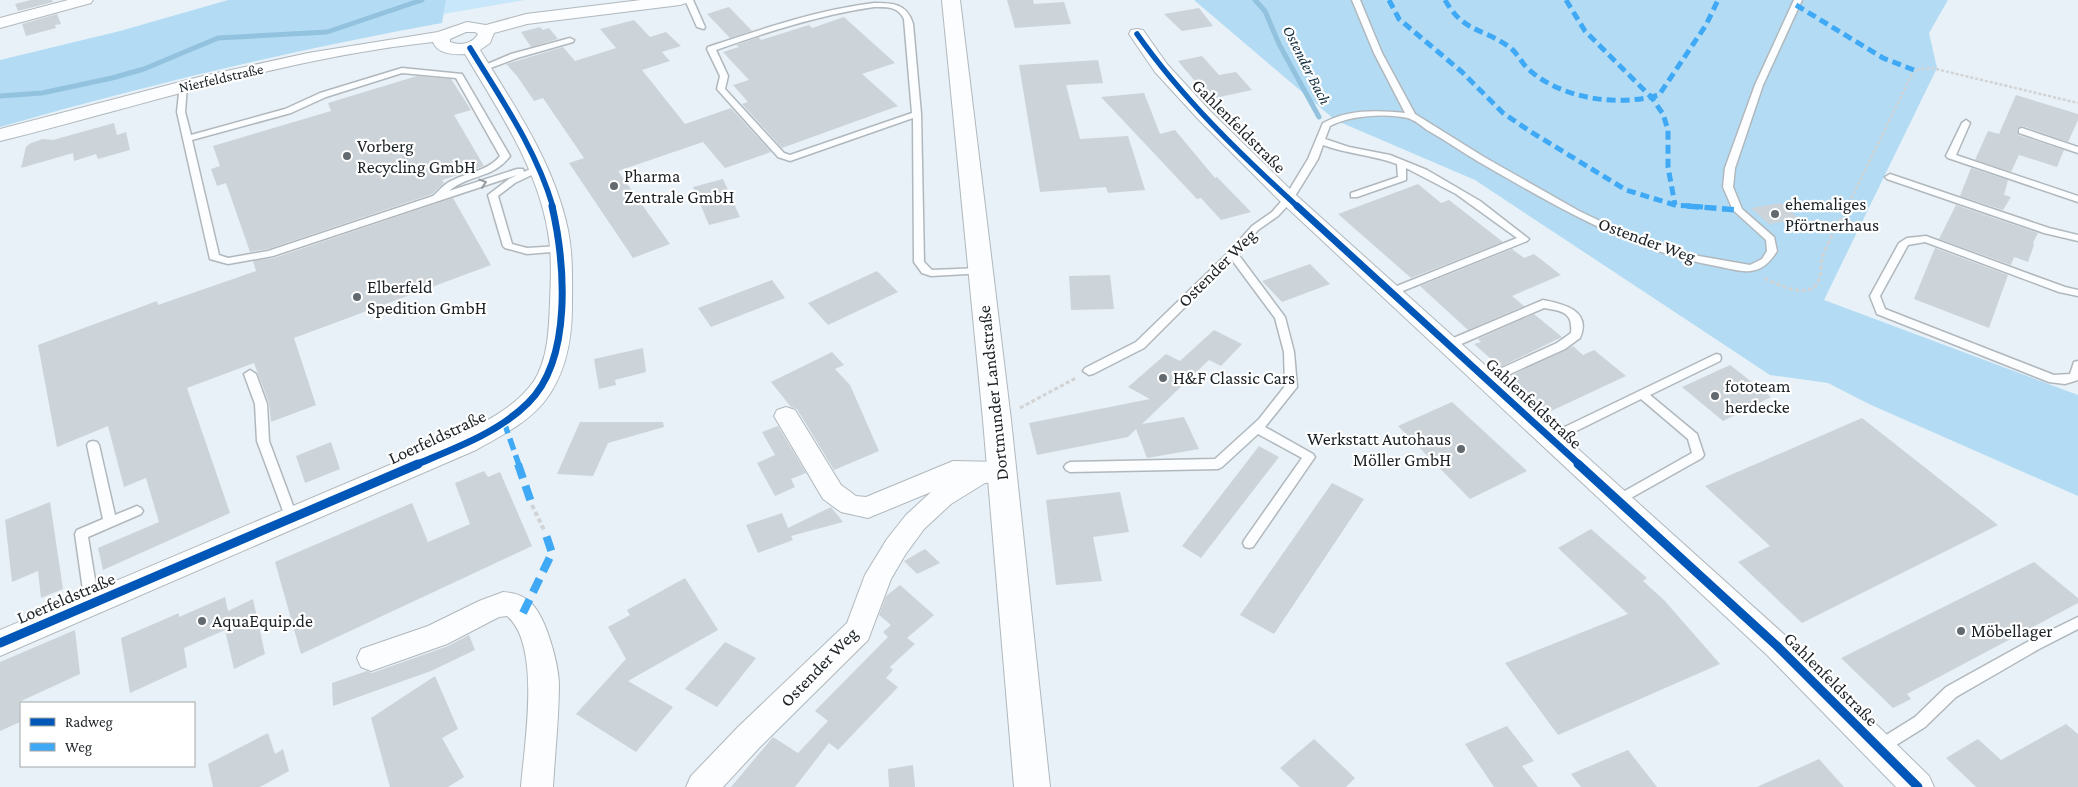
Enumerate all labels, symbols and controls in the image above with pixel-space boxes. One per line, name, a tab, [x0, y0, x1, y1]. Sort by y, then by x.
water label: Ostender Bach	[1280, 23, 1334, 108]
street label: Nierfeldstraße	[177, 60, 265, 96]
street label: Gahlenfeldstraße	[1188, 75, 1290, 177]
place label: Vorberg Recycling GmbH	[357, 136, 476, 177]
marker: Vorberg Recycling GmbH	[341, 150, 353, 162]
place label: Pharma Zentrale GmbH	[624, 166, 734, 207]
one-way arrow	[478, 179, 486, 189]
marker: Pharma Zentrale GmbH	[608, 180, 620, 192]
place label: ehemaliges Pförtnerhaus	[1785, 194, 1879, 235]
marker: ehemaliges Pförtnerhaus	[1769, 208, 1781, 220]
street label: Ostender Weg	[1596, 213, 1699, 267]
street label: Ostender Weg	[1174, 225, 1260, 311]
place label: Elberfeld Spedition GmbH	[367, 277, 487, 318]
marker: Elberfeld Spedition GmbH	[351, 291, 363, 303]
street label: Dortmunder Landstraße	[974, 304, 1012, 482]
street label: Gahlenfeldstraße	[1482, 353, 1586, 453]
place label: H&F Classic Cars	[1173, 368, 1295, 388]
marker: H&F Classic Cars	[1157, 372, 1169, 384]
place label: fototeam herdecke	[1725, 376, 1791, 417]
marker: fototeam herdecke	[1709, 390, 1721, 402]
street label: Loerfeldstraße	[385, 406, 489, 468]
place label: Werkstatt Autohaus Möller GmbH	[1307, 429, 1451, 470]
marker: Werkstatt Autohaus Möller GmbH	[1455, 443, 1467, 455]
street label: Loerfeldstraße	[14, 568, 118, 628]
place label: AquaEquip.de	[212, 611, 313, 631]
marker: AquaEquip.de	[196, 615, 208, 627]
place label: Möbellager	[1971, 621, 2053, 641]
street label: Ostender Weg	[776, 623, 862, 711]
marker: Möbellager	[1955, 625, 1967, 637]
street label: Gahlenfeldstraße	[1780, 628, 1882, 730]
legend	[20, 702, 195, 767]
text: Radweg	[65, 714, 113, 731]
text: Weg	[65, 739, 92, 756]

